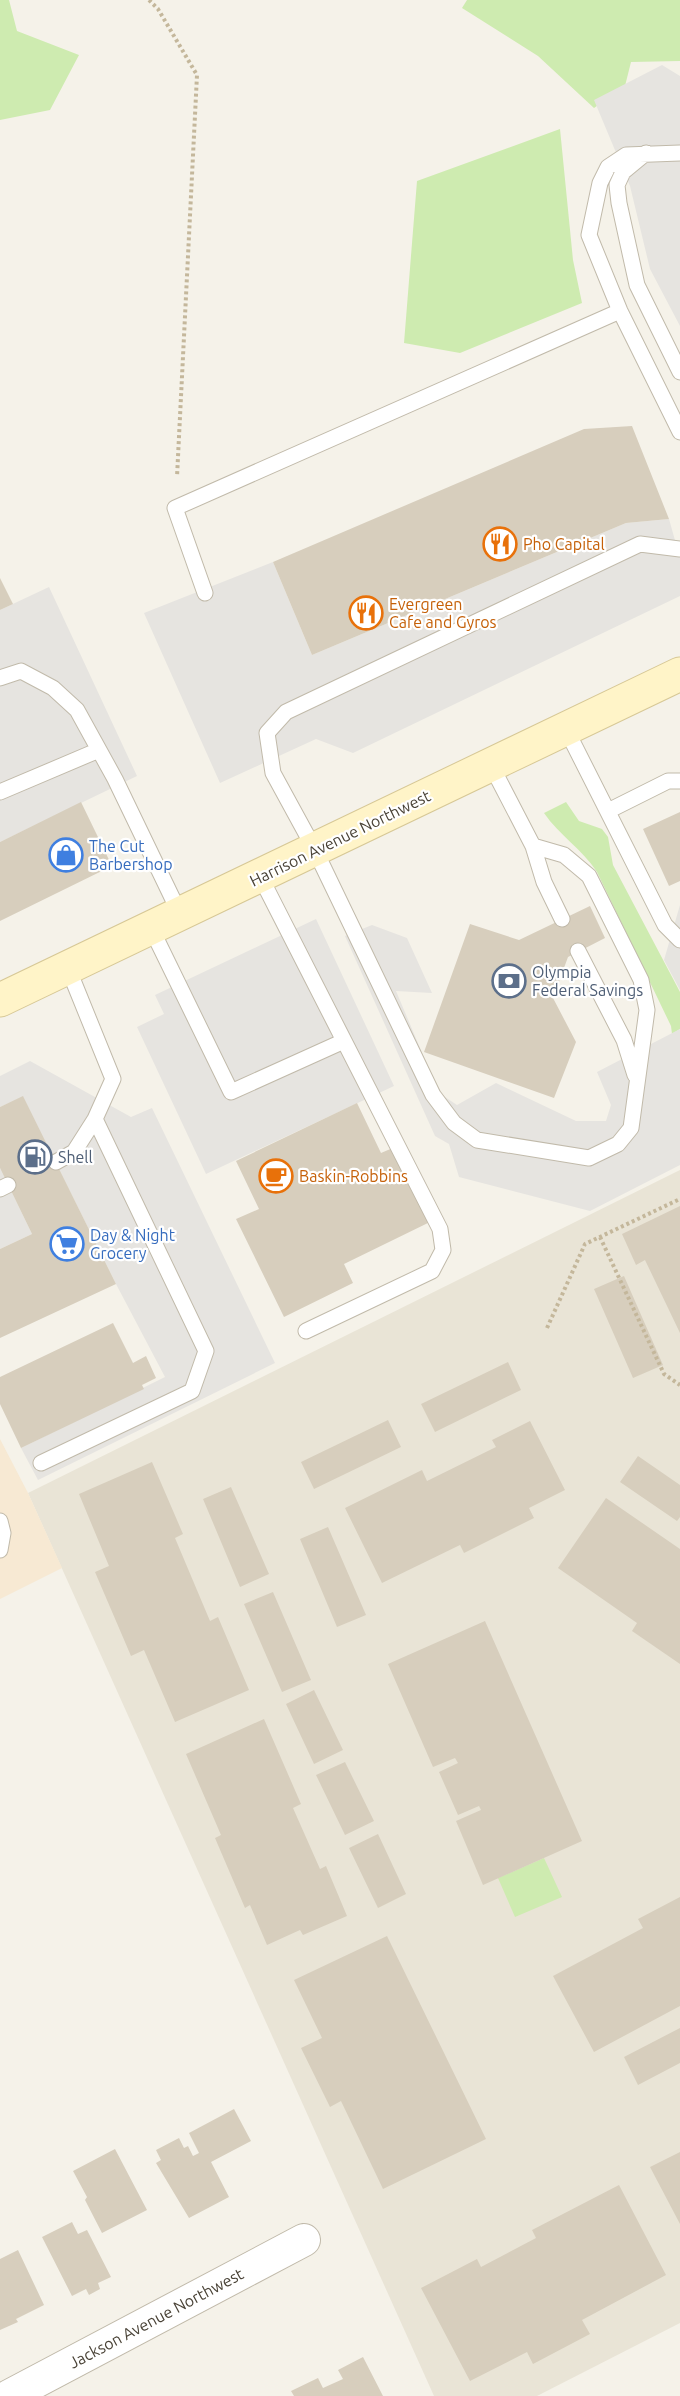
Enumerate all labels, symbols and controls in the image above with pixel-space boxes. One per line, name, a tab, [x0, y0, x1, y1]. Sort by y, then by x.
restaurant icon: Pho Capital	[482, 526, 518, 562]
place label: Pho Capital	[523, 535, 605, 553]
restaurant icon: Evergreen Cafe and Gyros	[348, 595, 384, 631]
place label: Evergreen Cafe and Gyros	[389, 595, 497, 631]
street label: Harrison Avenue Northwest	[247, 786, 434, 890]
shop icon: The Cut Barbershop	[48, 837, 84, 873]
place label: The Cut Barbershop	[89, 837, 173, 873]
bank icon: Olympia Federal Savings	[491, 963, 527, 999]
place label: Olympia Federal Savings	[532, 963, 643, 999]
fuel station icon: Shell	[17, 1139, 53, 1175]
place label: Shell	[58, 1148, 93, 1166]
cafe icon: Baskin-Robbins	[258, 1158, 294, 1194]
place label: Baskin-Robbins	[299, 1167, 408, 1185]
supermarket icon: Day & Night Grocery	[49, 1226, 85, 1262]
place label: Day & Night Grocery	[90, 1226, 176, 1262]
street label: Jackson Avenue Northwest	[66, 2264, 247, 2372]

